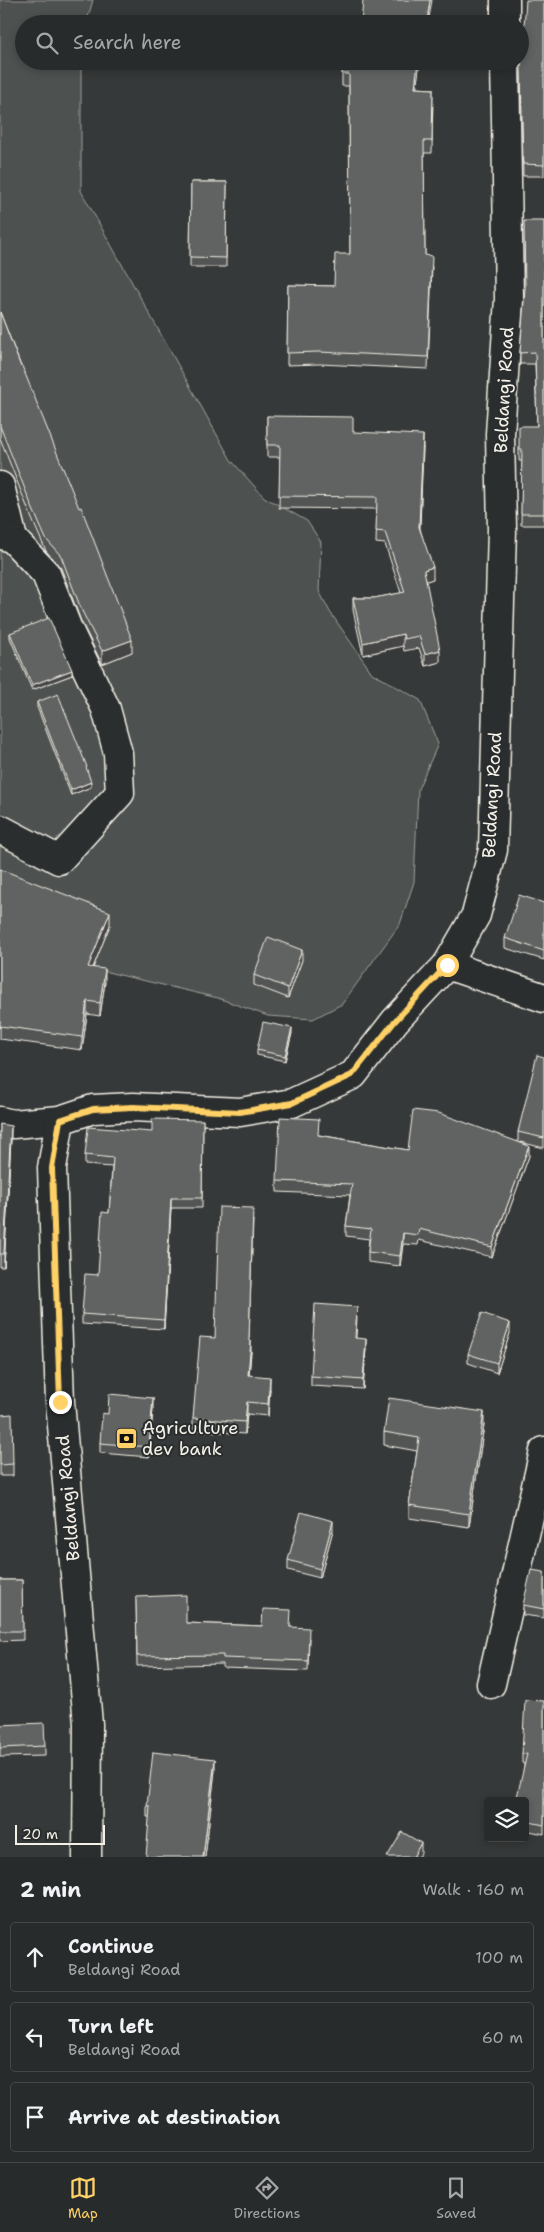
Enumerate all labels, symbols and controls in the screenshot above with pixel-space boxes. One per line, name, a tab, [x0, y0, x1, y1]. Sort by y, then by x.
search box	[15, 15, 529, 70]
icon: search	[33, 29, 61, 57]
text: Search here	[73, 30, 182, 55]
street label: Beldangi Road	[489, 326, 519, 454]
street label: Beldangi Road	[477, 731, 507, 859]
route start	[436, 954, 459, 977]
route end	[49, 1391, 72, 1414]
place label: Agriculture dev bank	[142, 1416, 238, 1461]
bank icon: Agriculture dev bank	[114, 1426, 138, 1450]
street label: Beldangi Road	[51, 1434, 85, 1562]
map controls	[484, 1797, 529, 1842]
button: layers	[484, 1797, 529, 1842]
scale bar	[15, 1822, 105, 1845]
text: 20 m	[22, 1825, 58, 1843]
text: 2 min	[20, 1876, 81, 1904]
text: Walk · 160 m	[423, 1879, 524, 1900]
text: Continue	[68, 1934, 154, 1959]
icon: ahead	[21, 1943, 49, 1971]
text: 100 m	[475, 1947, 523, 1968]
text: Beldangi Road	[68, 1959, 180, 1980]
text: Turn left	[68, 2014, 154, 2039]
icon: left	[21, 2023, 49, 2051]
text: 60 m	[482, 2027, 523, 2048]
text: Beldangi Road	[68, 2039, 180, 2060]
icon: arrive	[21, 2103, 49, 2131]
text: Arrive at destination	[68, 2105, 280, 2130]
tab: Map	[68, 2174, 98, 2222]
tab: Directions	[234, 2174, 300, 2222]
tab: Saved	[436, 2174, 476, 2222]

